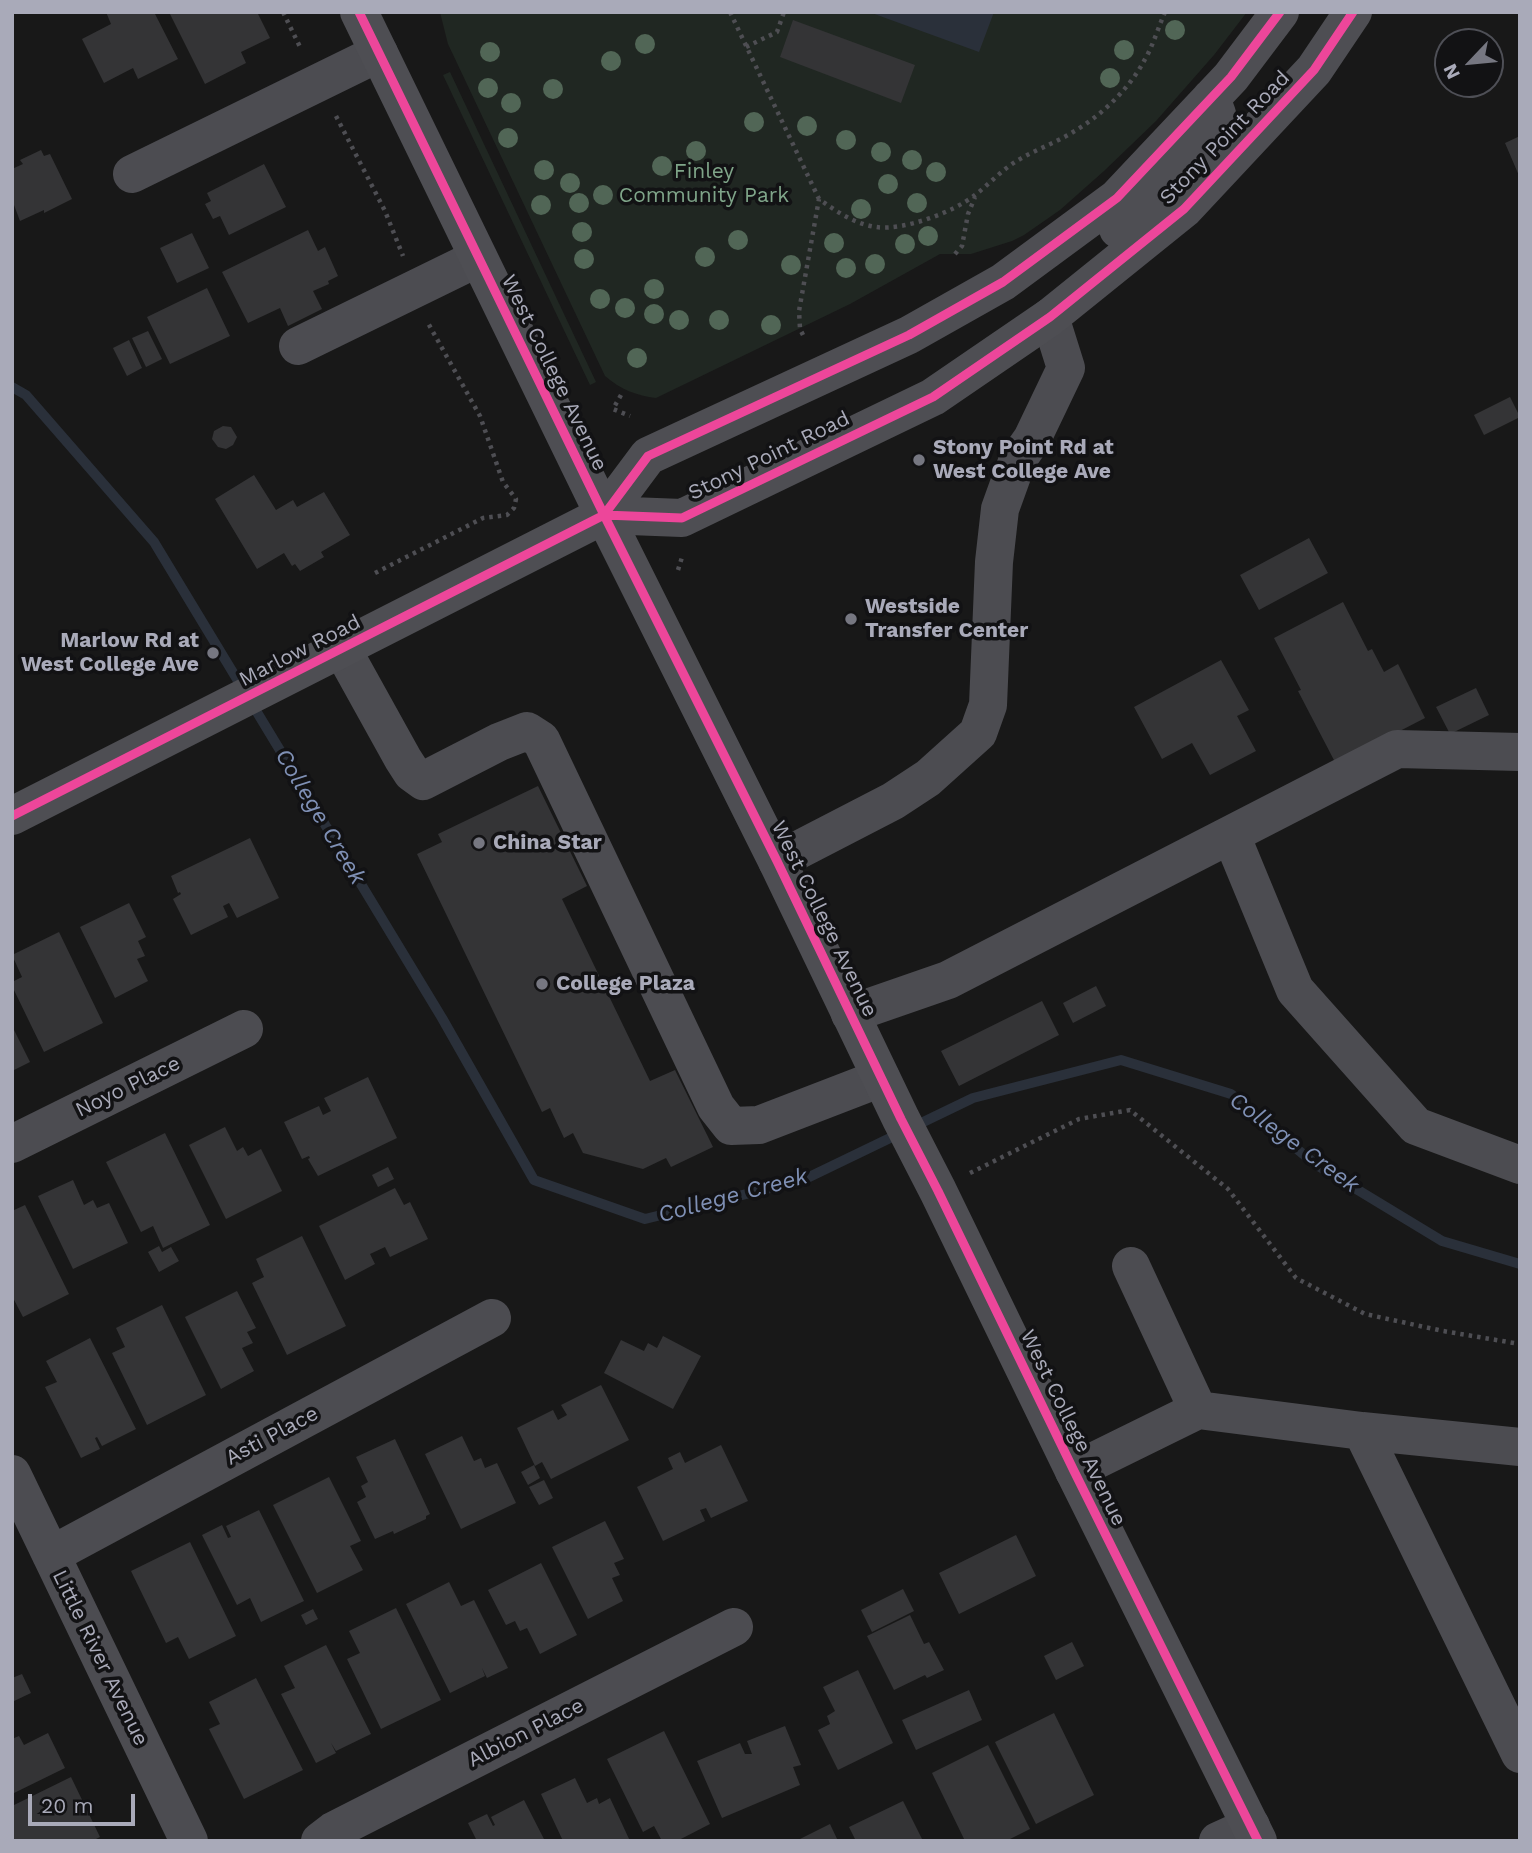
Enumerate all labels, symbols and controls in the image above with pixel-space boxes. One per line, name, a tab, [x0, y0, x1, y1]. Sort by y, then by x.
north arrow	[1434, 28, 1504, 98]
text: N	[1438, 60, 1465, 83]
street label: Stony Point Road	[1155, 66, 1295, 210]
park label: Finley Community Park	[619, 159, 789, 209]
street label: West College Avenue	[495, 271, 613, 475]
street label: Stony Point Road	[684, 406, 854, 506]
place label: Stony Point Rd at West College Ave	[933, 435, 1114, 485]
marker: Stony Point Rd at West College Ave	[911, 452, 927, 468]
place label: Westside Transfer Center	[865, 594, 1028, 644]
street label: Marlow Road	[235, 610, 365, 692]
marker: Westside Transfer Center	[843, 611, 859, 627]
place label: Marlow Rd at West College Ave	[21, 628, 199, 678]
marker: Marlow Rd at West College Ave	[205, 645, 221, 661]
water label: College Creek	[269, 744, 371, 890]
street label: West College Avenue	[765, 817, 883, 1021]
place label: China Star	[493, 830, 602, 856]
marker: China Star	[471, 835, 487, 851]
place label: College Plaza	[556, 971, 695, 997]
marker: College Plaza	[534, 976, 550, 992]
street label: Noyo Place	[72, 1051, 184, 1123]
water label: College Creek	[1224, 1087, 1364, 1199]
water label: College Creek	[655, 1163, 811, 1229]
street label: West College Avenue	[1014, 1326, 1132, 1530]
street label: Asti Place	[221, 1401, 323, 1471]
street label: Little River Avenue	[46, 1566, 154, 1750]
street label: Albion Place	[464, 1693, 588, 1773]
scale bar	[32, 1780, 138, 1824]
text: 20 m	[41, 1793, 93, 1818]

